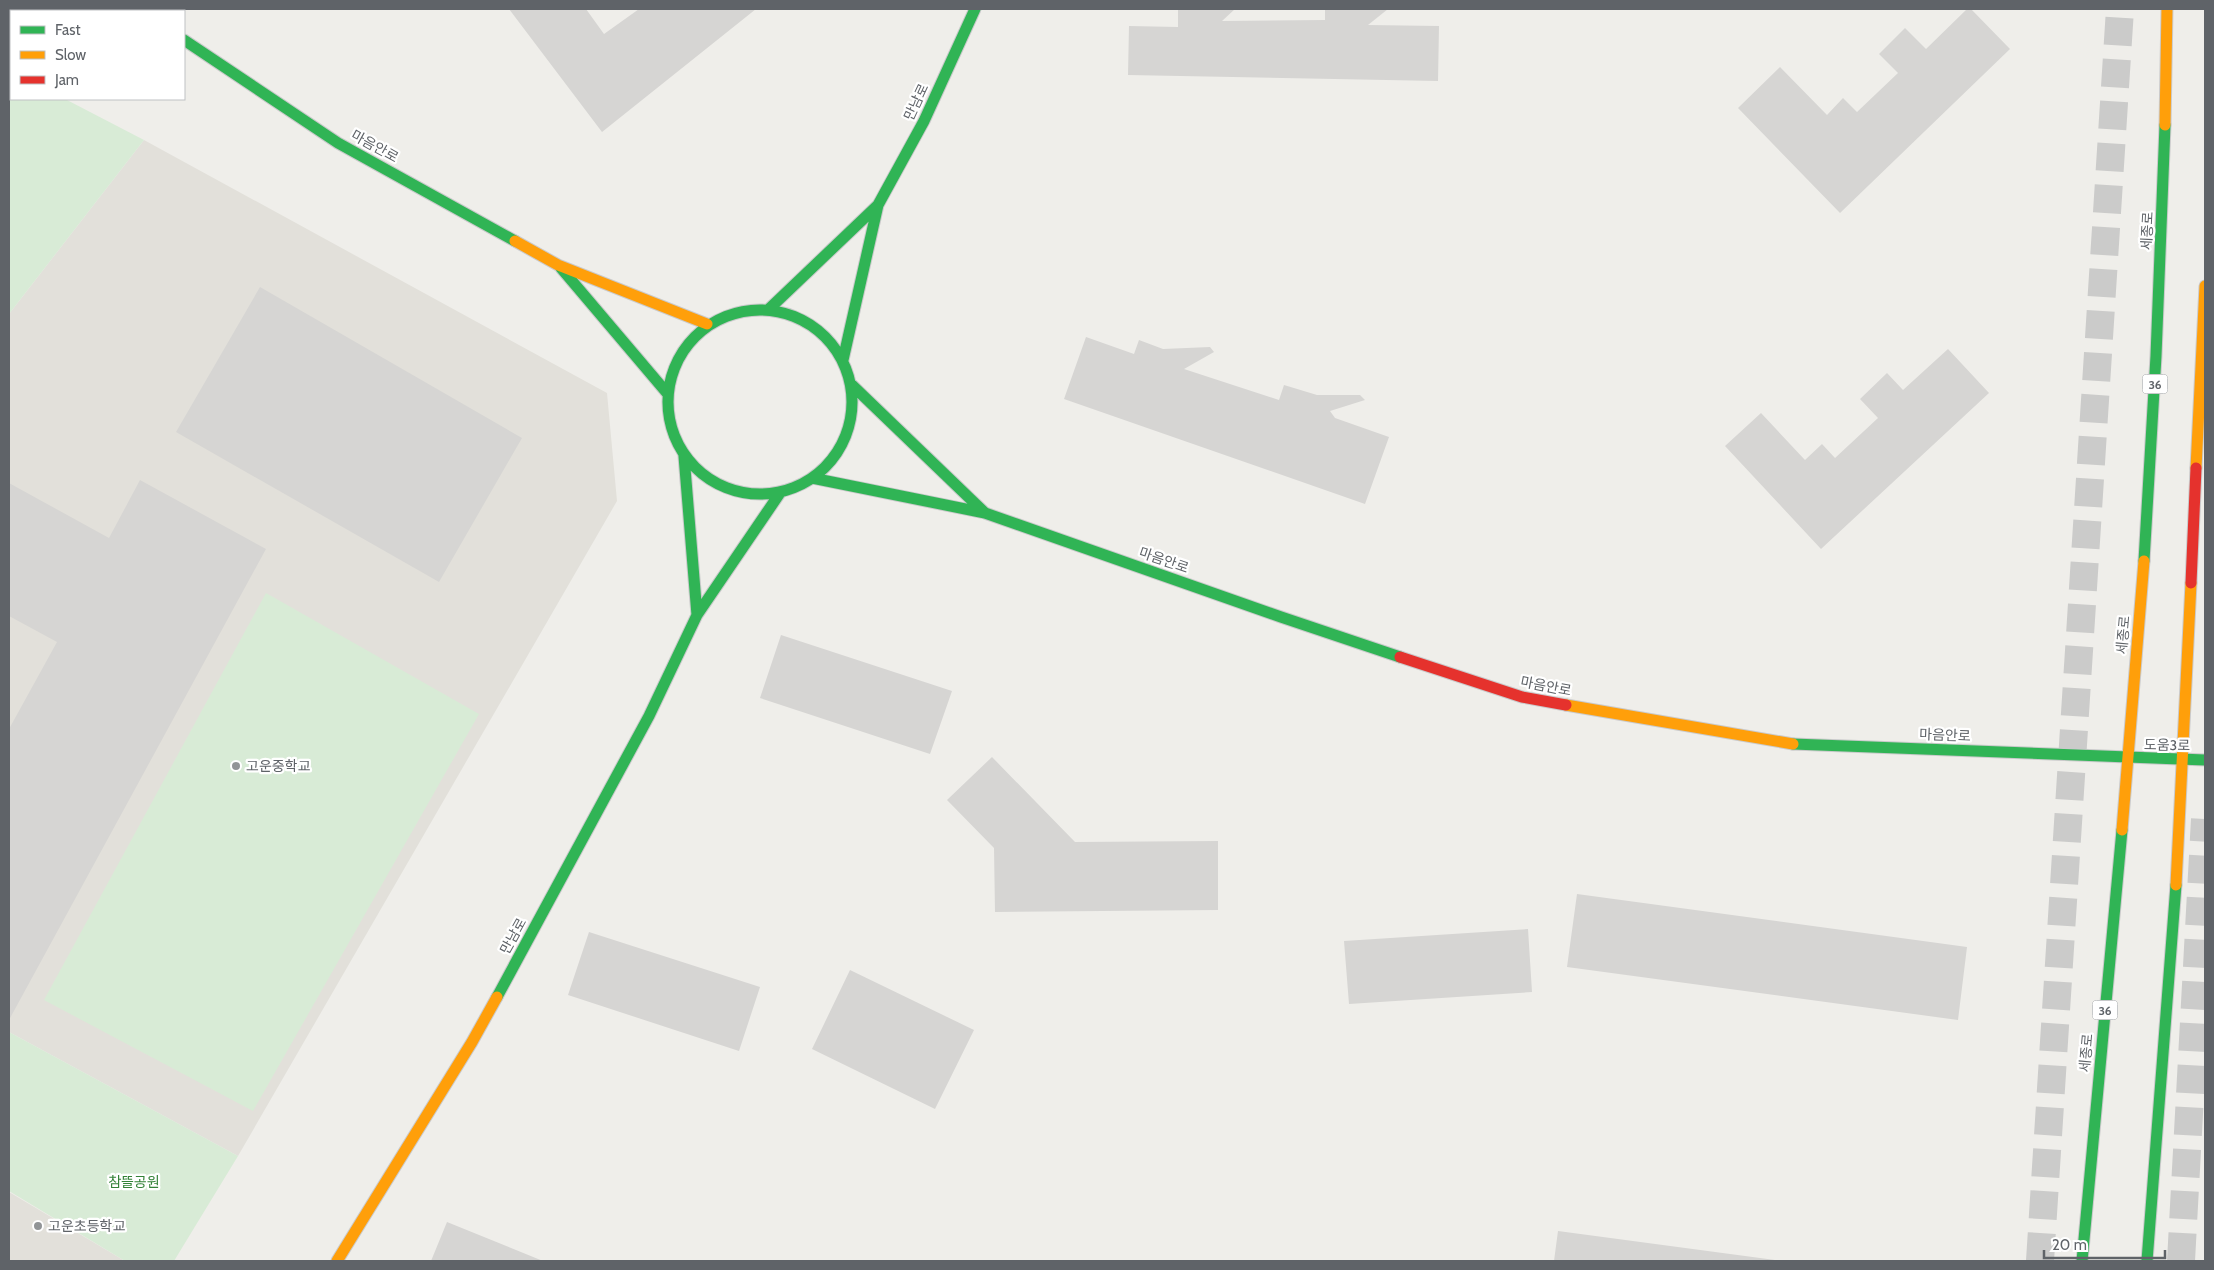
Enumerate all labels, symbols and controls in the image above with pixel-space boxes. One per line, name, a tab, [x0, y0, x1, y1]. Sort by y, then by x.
legend	[10, 10, 185, 100]
text: Fast	[55, 21, 80, 39]
text: Slow	[55, 46, 86, 64]
text: Jam	[54, 71, 79, 89]
street label: 만남로	[900, 81, 932, 123]
street label: 마음안로	[348, 126, 402, 166]
street label: 세종로	[2137, 211, 2157, 251]
road number: 36	[2142, 374, 2168, 394]
street label: 마음안로	[1137, 543, 1191, 577]
street label: 세종로	[2112, 615, 2134, 655]
street label: 마음안로	[1519, 672, 1573, 700]
street label: 마음안로	[1919, 725, 1971, 745]
street label: 도움3로	[2144, 736, 2190, 754]
place label: 고운중학교	[246, 757, 311, 775]
marker: 고운중학교	[230, 760, 242, 772]
street label: 만남로	[496, 915, 530, 957]
road number: 36	[2092, 1000, 2118, 1020]
street label: 세종로	[2075, 1033, 2097, 1073]
park label: 참뜰공원	[108, 1173, 160, 1191]
place label: 고운초등학교	[48, 1217, 125, 1235]
marker: 고운초등학교	[32, 1220, 44, 1232]
scale bar	[2044, 1228, 2165, 1260]
text: 20 m	[2052, 1236, 2087, 1254]

